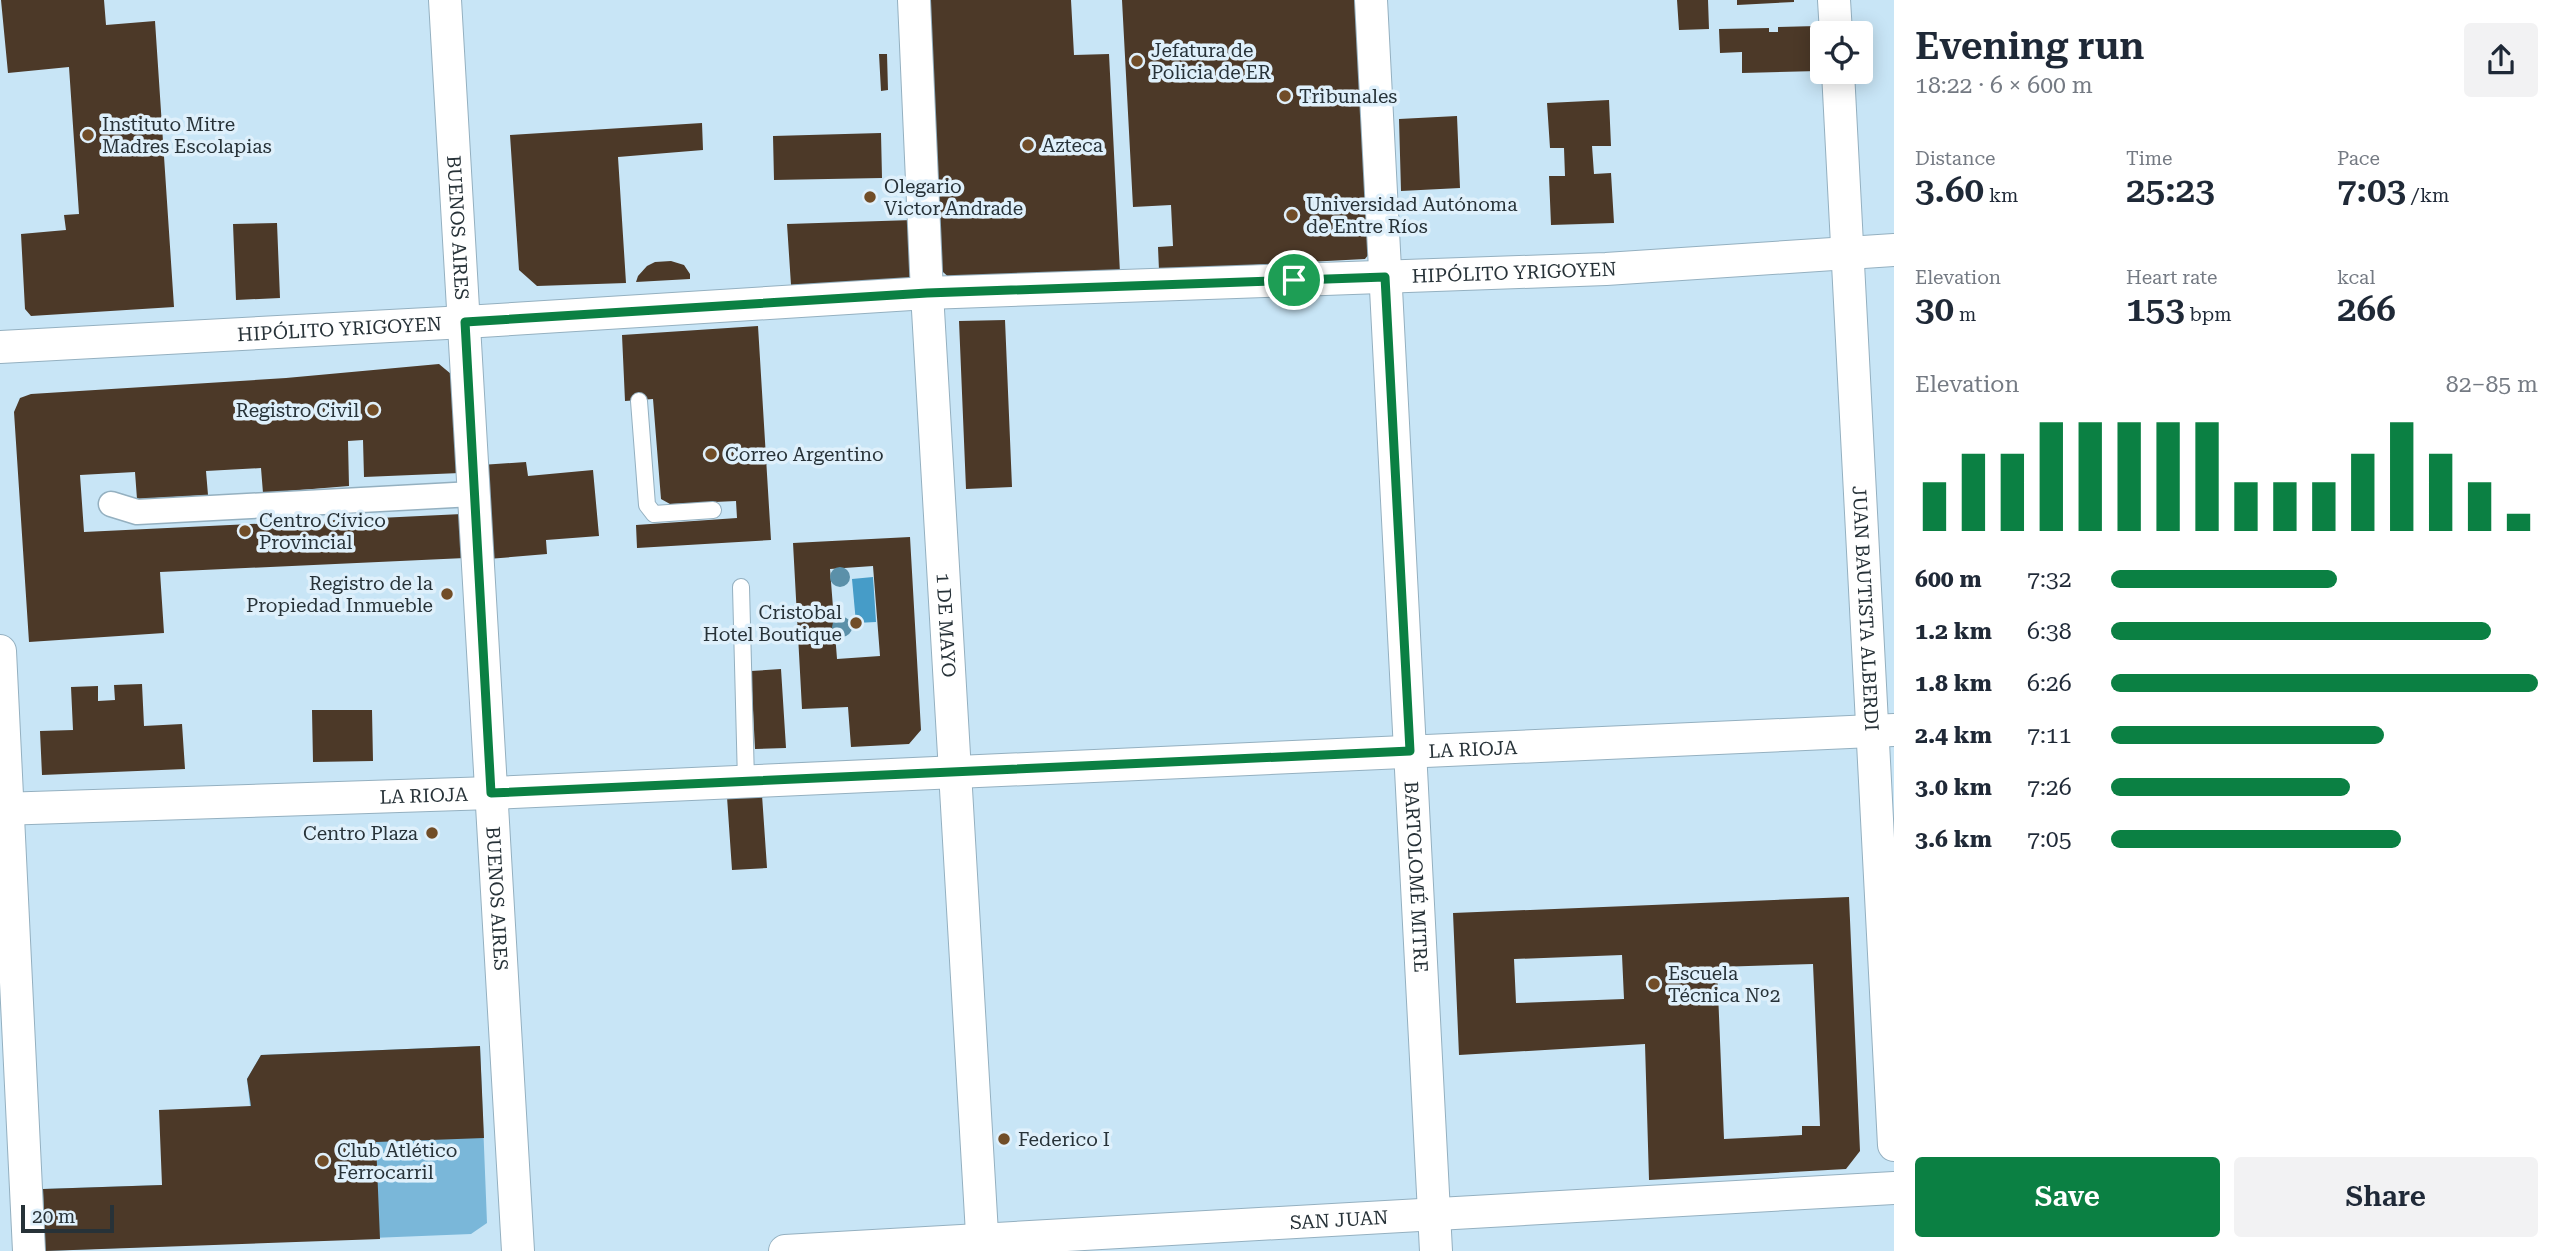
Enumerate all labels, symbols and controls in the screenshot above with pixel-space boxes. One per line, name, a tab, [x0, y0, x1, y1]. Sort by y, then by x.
map controls	[1810, 21, 1873, 84]
button: locate	[1810, 21, 1873, 84]
button: share	[2464, 23, 2538, 97]
text: Evening run	[1915, 24, 2144, 68]
place label: Jefatura de Policia de ER	[1151, 39, 1271, 84]
marker: Jefatura de Policia de ER	[1129, 53, 1145, 69]
text: 18:22 · 6 × 600 m	[1915, 72, 2093, 99]
place label: Tribunales	[1299, 85, 1397, 108]
marker: Tribunales	[1277, 88, 1293, 104]
place label: Instituto Mitre Madres Escolapias	[102, 113, 272, 158]
marker: Instituto Mitre Madres Escolapias	[80, 127, 96, 143]
place label: Azteca	[1042, 134, 1104, 157]
marker: Azteca	[1020, 137, 1036, 153]
text: Distance	[1915, 147, 1995, 170]
text: Time	[2126, 147, 2173, 170]
text: Pace	[2337, 147, 2380, 170]
street label: BUENOS AIRES	[442, 155, 473, 301]
text: 3.60	[1915, 170, 1984, 211]
text: 25:23	[2126, 170, 2215, 211]
text: 7:03	[2337, 170, 2406, 211]
place label: Olegario Victor Andrade	[884, 175, 1023, 220]
text: km	[1984, 184, 2018, 207]
text: /km	[2406, 184, 2449, 207]
marker: Olegario Victor Andrade	[862, 189, 878, 205]
place label: Universidad Autónoma de Entre Ríos	[1306, 193, 1518, 238]
marker: Universidad Autónoma de Entre Ríos	[1284, 207, 1300, 223]
pin	[1264, 250, 1324, 310]
street label: HIPÓLITO YRIGOYEN	[1411, 257, 1617, 288]
icon: arrive	[1275, 261, 1313, 299]
text: Elevation	[1915, 266, 2001, 289]
text: Heart rate	[2126, 266, 2217, 289]
text: kcal	[2337, 266, 2375, 289]
text: 30	[1915, 289, 1954, 330]
text: 153	[2126, 289, 2185, 330]
text: 266	[2337, 289, 2396, 330]
text: m	[1954, 303, 1976, 326]
text: bpm	[2185, 303, 2232, 326]
street label: HIPÓLITO YRIGOYEN	[237, 312, 442, 346]
text: Elevation	[1915, 371, 2019, 398]
text: 82–85 m	[2446, 371, 2538, 398]
place label: Registro Civil	[236, 399, 359, 422]
marker: Registro Civil	[365, 402, 381, 418]
place label: Correo Argentino	[725, 443, 884, 466]
marker: Correo Argentino	[703, 446, 719, 462]
street label: JUAN BAUTISTA ALBERDI	[1848, 485, 1883, 732]
place label: Centro Cívico Provincial	[259, 509, 386, 554]
marker: Centro Cívico Provincial	[237, 523, 253, 539]
text: 600 m	[1915, 566, 1982, 593]
text: 7:32	[2027, 566, 2072, 593]
place label: Registro de la Propiedad Inmueble	[246, 572, 434, 617]
street label: 1 DE MAYO	[931, 572, 960, 678]
marker: Registro de la Propiedad Inmueble	[439, 586, 455, 602]
place label: Cristobal Hotel Boutique	[703, 601, 842, 646]
marker: Cristobal Hotel Boutique	[848, 615, 864, 631]
text: 1.2 km	[1915, 618, 1992, 645]
text: 6:38	[2027, 618, 2072, 645]
text: 1.8 km	[1915, 670, 1992, 697]
text: 6:26	[2027, 670, 2072, 697]
text: 2.4 km	[1915, 722, 1992, 749]
text: 7:11	[2027, 722, 2072, 749]
street label: LA RIOJA	[1428, 736, 1518, 763]
text: 3.0 km	[1915, 774, 1992, 801]
text: 7:26	[2027, 774, 2072, 801]
street label: BARTOLOMÉ MITRE	[1400, 781, 1433, 973]
street label: LA RIOJA	[379, 783, 469, 809]
place label: Centro Plaza	[303, 822, 419, 845]
marker: Centro Plaza	[424, 825, 440, 841]
street label: BUENOS AIRES	[481, 826, 513, 971]
text: 3.6 km	[1915, 826, 1992, 853]
text: 7:05	[2027, 826, 2072, 853]
place label: Escuela Técnica Nº2	[1668, 962, 1780, 1007]
marker: Escuela Técnica Nº2	[1646, 976, 1662, 992]
place label: Federico I	[1018, 1128, 1110, 1151]
marker: Federico I	[996, 1131, 1012, 1147]
place label: Club Atlético Ferrocarril	[337, 1139, 457, 1184]
marker: Club Atlético Ferrocarril	[315, 1153, 331, 1169]
button: Save	[1915, 1157, 2220, 1237]
button: Share	[2234, 1157, 2538, 1237]
scale bar	[21, 1202, 114, 1234]
text: 20 m	[32, 1205, 75, 1228]
street label: SAN JUAN	[1289, 1206, 1389, 1234]

